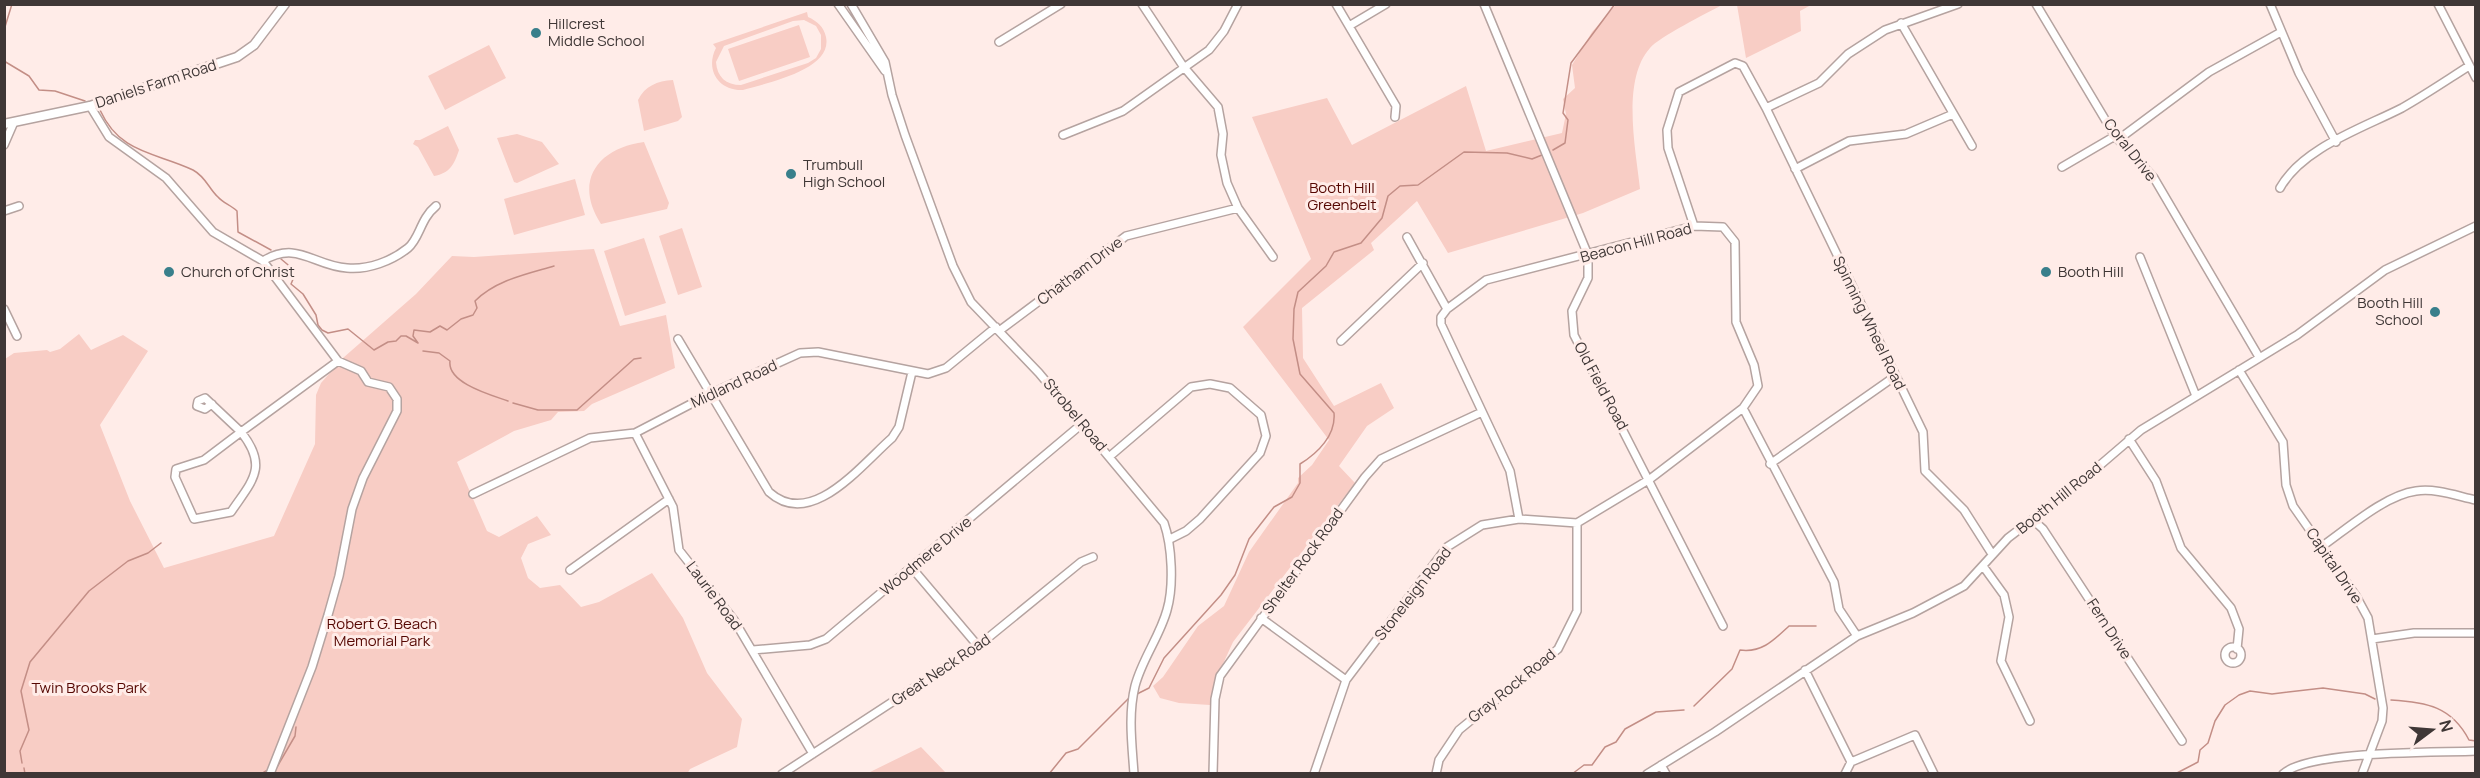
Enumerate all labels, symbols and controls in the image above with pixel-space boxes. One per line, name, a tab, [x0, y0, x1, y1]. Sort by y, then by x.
place label: Hillcrest Middle School	[548, 13, 645, 51]
marker: Hillcrest Middle School	[529, 26, 543, 40]
street label: Daniels Farm Road	[93, 54, 219, 113]
street label: Coral Drive	[2099, 114, 2162, 186]
place label: Trumbull High School	[803, 154, 885, 192]
marker: Trumbull High School	[784, 167, 798, 181]
park label: Booth Hill Greenbelt	[1307, 177, 1377, 215]
street label: Beacon Hill Road	[1578, 218, 1694, 267]
street label: Chatham Drive	[1033, 231, 1127, 310]
street label: Spinning Wheel Road	[1828, 252, 1911, 393]
place label: Church of Christ	[181, 261, 295, 282]
place label: Booth Hill	[2058, 261, 2124, 282]
marker: Church of Christ	[162, 265, 176, 279]
marker: Booth Hill	[2039, 265, 2053, 279]
place label: Booth Hill School	[2357, 292, 2423, 330]
marker: Booth Hill School	[2428, 305, 2442, 319]
street label: Old Field Road	[1569, 338, 1633, 434]
street label: Midland Road	[687, 354, 780, 413]
street label: Strobel Road	[1039, 374, 1112, 456]
street label: Booth Hill Road	[2012, 457, 2106, 539]
street label: Shelter Rock Road	[1257, 504, 1348, 618]
street label: Woodmere Drive	[876, 511, 976, 600]
street label: Capital Drive	[2301, 524, 2368, 608]
street label: Stoneleigh Road	[1369, 542, 1456, 645]
street label: Laurie Road	[682, 557, 747, 634]
street label: Fern Drive	[2082, 594, 2137, 663]
park label: Robert G. Beach Memorial Park	[327, 613, 437, 651]
street label: Great Neck Road	[887, 629, 994, 710]
street label: Gray Rock Road	[1463, 644, 1560, 727]
park label: Twin Brooks Park	[31, 677, 147, 698]
north arrow	[2402, 700, 2462, 760]
text: N	[2434, 717, 2459, 734]

